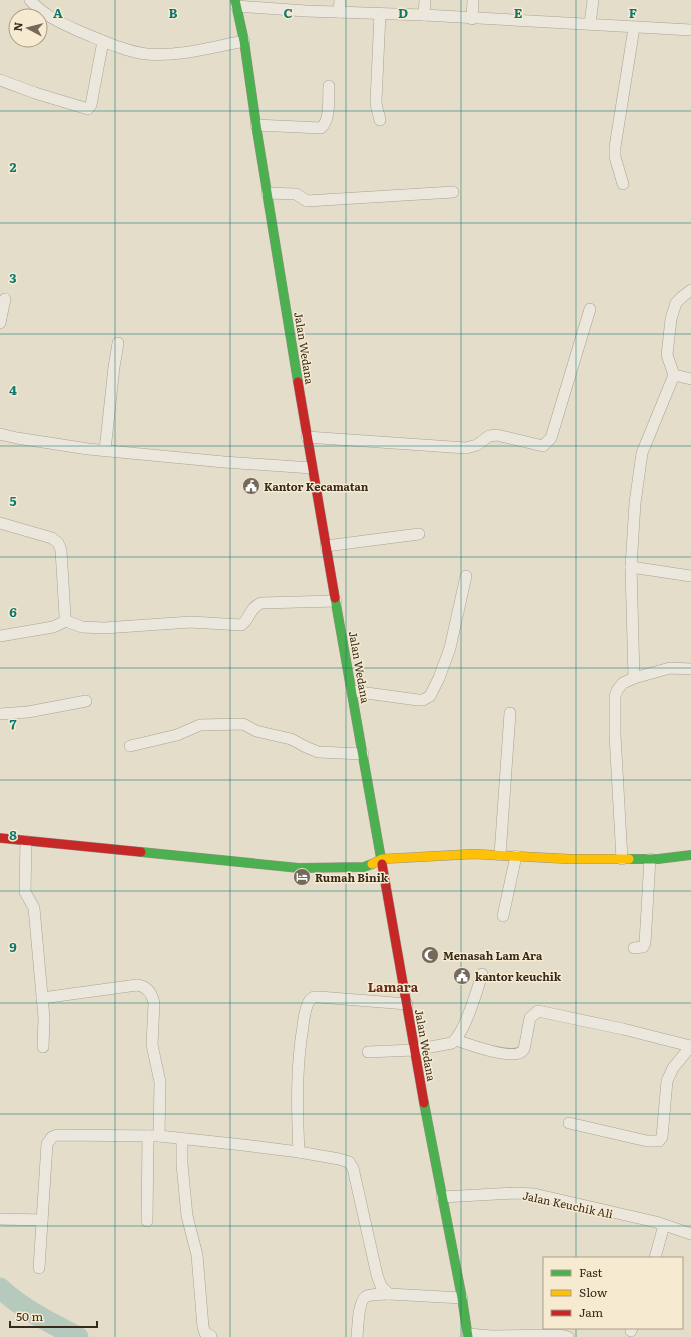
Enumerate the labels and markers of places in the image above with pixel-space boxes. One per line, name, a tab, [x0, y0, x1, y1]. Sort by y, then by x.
public building icon: Kantor Kecamatan	[241, 476, 261, 496]
place label: Kantor Kecamatan	[264, 478, 369, 494]
hotel icon: Rumah Binik	[292, 867, 312, 887]
place label: Rumah Binik	[315, 869, 389, 885]
mosque icon: Menasah Lam Ara	[420, 945, 440, 965]
place label: Menasah Lam Ara	[443, 947, 543, 963]
public building icon: kantor keuchik	[452, 966, 472, 986]
place label: kantor keuchik	[475, 968, 562, 984]

